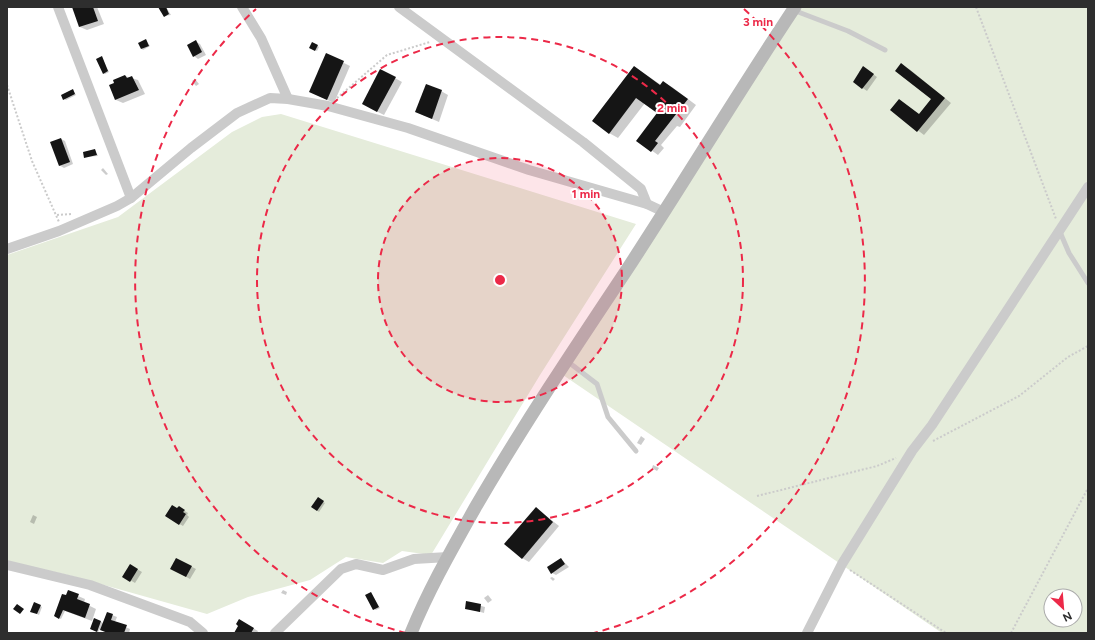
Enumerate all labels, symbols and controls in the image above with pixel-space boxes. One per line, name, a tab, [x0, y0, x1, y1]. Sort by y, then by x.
text: 3 min	[743, 15, 773, 29]
text: 2 min	[657, 101, 687, 115]
text: 1 min	[572, 187, 600, 201]
centre of rings	[493, 273, 507, 287]
north arrow	[1043, 588, 1083, 628]
text: N	[1060, 609, 1074, 624]

